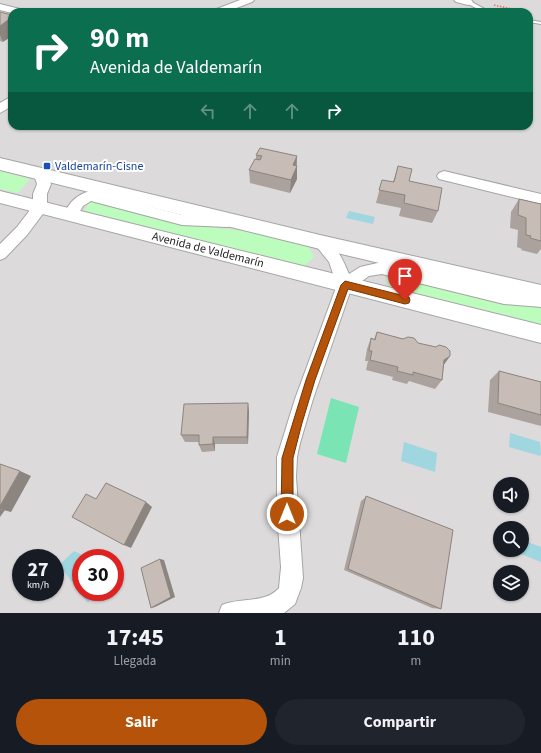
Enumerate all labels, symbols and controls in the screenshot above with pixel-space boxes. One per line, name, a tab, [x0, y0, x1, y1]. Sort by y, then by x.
text: 90 m	[90, 18, 149, 58]
icon: right	[24, 24, 76, 76]
text: Avenida de Valdemarín	[90, 55, 262, 80]
icon: left	[197, 100, 219, 122]
icon: ahead	[239, 100, 261, 122]
icon: ahead	[281, 100, 303, 122]
icon: right	[323, 100, 345, 122]
place label: Valdemarín-Cisne	[55, 158, 143, 175]
marker: Valdemarín-Cisne	[42, 161, 52, 171]
street label: Avenida de Valdemarín	[150, 228, 266, 272]
pin	[388, 259, 422, 300]
icon: arrive	[394, 265, 416, 287]
map controls	[493, 477, 529, 601]
button: sound	[493, 477, 529, 513]
position arrow	[266, 493, 308, 535]
button: search	[493, 521, 529, 557]
speed limit sign: 30	[72, 549, 124, 601]
text: 27	[27, 556, 49, 584]
button: layers	[493, 565, 529, 601]
text: km/h	[27, 578, 49, 592]
text: 17:45	[106, 620, 164, 655]
text: 1	[274, 620, 287, 655]
text: 110	[397, 620, 435, 655]
text: Llegada	[114, 652, 156, 670]
text: min	[270, 652, 291, 670]
text: m	[411, 652, 421, 670]
button: Salir	[16, 699, 267, 745]
button: Compartir	[275, 699, 525, 745]

